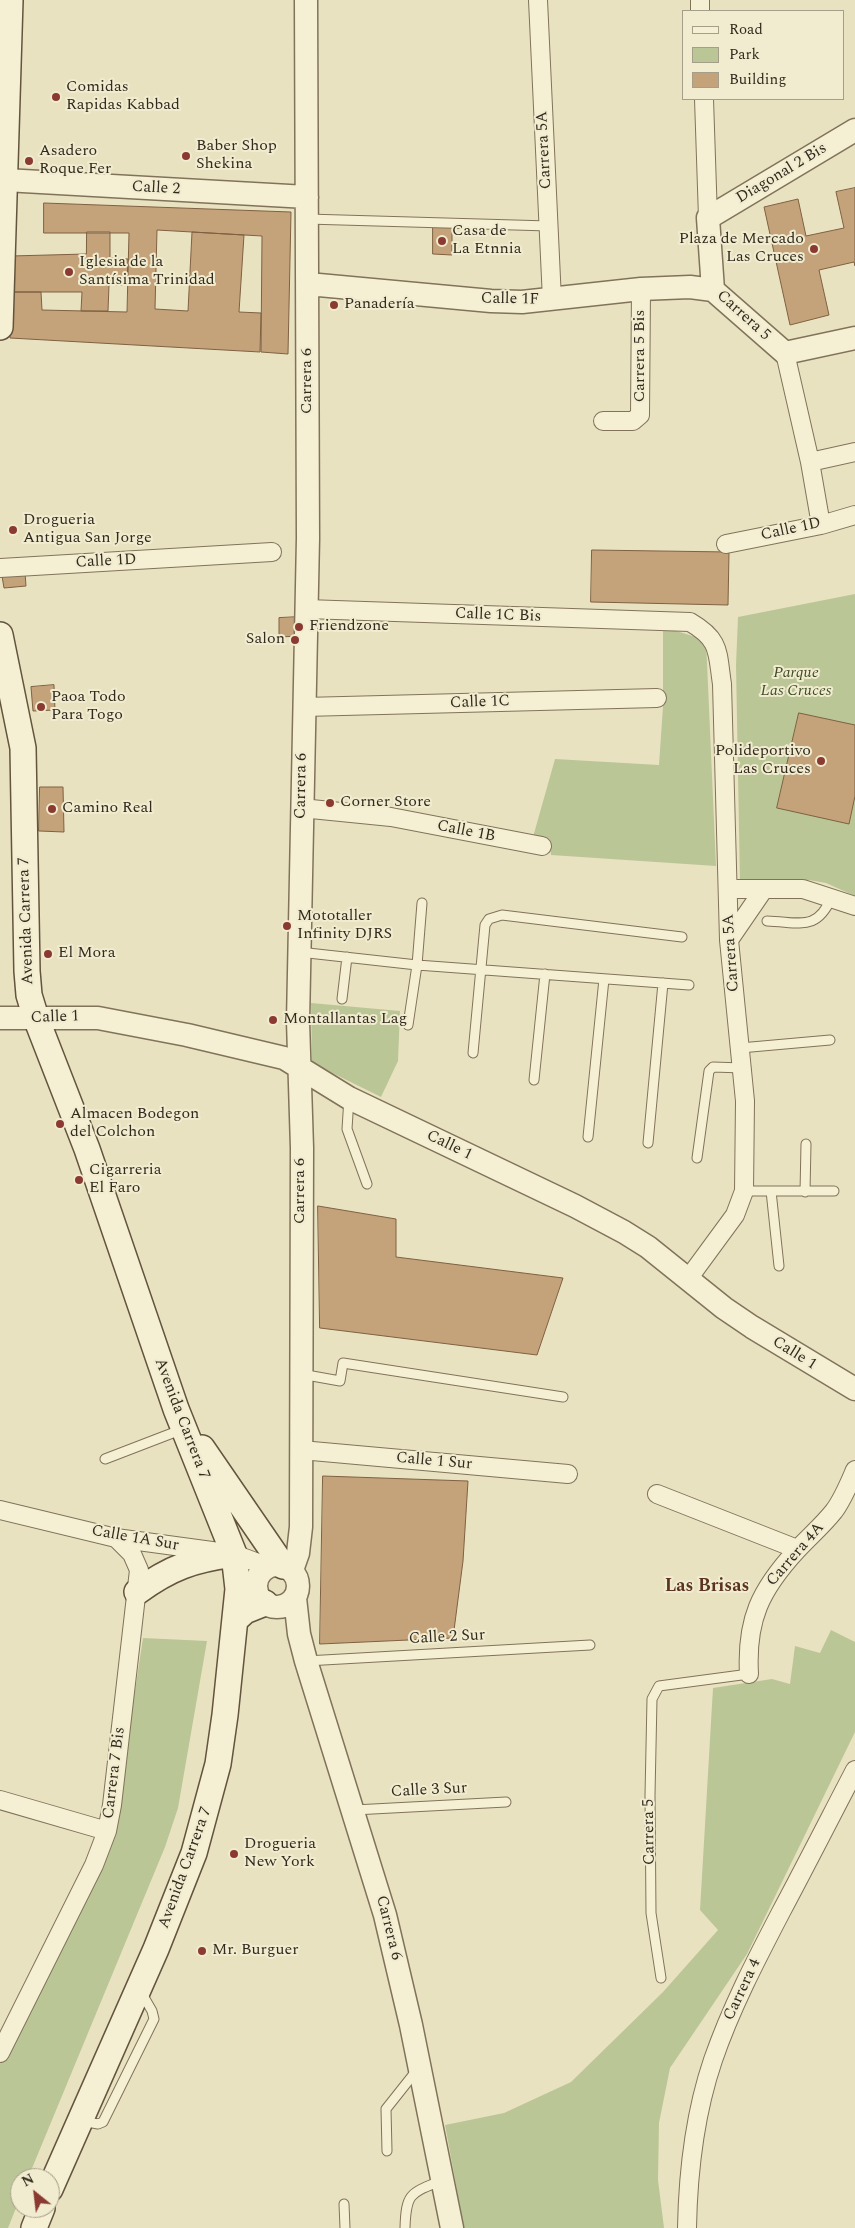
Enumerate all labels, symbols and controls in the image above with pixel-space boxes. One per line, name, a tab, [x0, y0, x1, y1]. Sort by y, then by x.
legend	[682, 10, 845, 100]
text: Road	[729, 18, 763, 41]
text: Park	[729, 43, 760, 66]
text: Building	[729, 68, 786, 91]
place label: Comidas Rapidas Kabbad	[66, 78, 180, 116]
marker: Comidas Rapidas Kabbad	[50, 91, 62, 103]
street label: Carrera 5A	[533, 110, 557, 190]
place label: Baber Shop Shekina	[196, 137, 277, 175]
street label: Diagonal 2 Bis	[733, 139, 831, 209]
place label: Asadero Roque Fer	[39, 142, 111, 180]
marker: Baber Shop Shekina	[180, 150, 192, 162]
marker: Asadero Roque Fer	[23, 155, 35, 167]
street label: Calle 2	[131, 178, 181, 200]
place label: Casa de La Etnnia	[452, 222, 522, 260]
place label: Plaza de Mercado Las Cruces	[679, 230, 804, 268]
marker: Casa de La Etnnia	[436, 235, 448, 247]
marker: Plaza de Mercado Las Cruces	[808, 243, 820, 255]
place label: Iglesia de la Santísima Trinidad	[79, 253, 215, 291]
marker: Iglesia de la Santísima Trinidad	[63, 266, 75, 278]
street label: Carrera 5	[712, 287, 774, 345]
street label: Calle 1F	[481, 290, 539, 310]
place label: Panadería	[344, 295, 415, 315]
marker: Panadería	[328, 299, 340, 311]
street label: Carrera 5 Bis	[631, 310, 651, 402]
street label: Carrera 6	[298, 348, 318, 414]
place label: Drogueria Antigua San Jorge	[23, 511, 152, 549]
street label: Calle 1D	[759, 514, 823, 546]
marker: Drogueria Antigua San Jorge	[7, 524, 19, 536]
street label: Calle 1D	[75, 551, 137, 573]
street label: Calle 1C Bis	[454, 605, 542, 627]
place label: Friendzone	[309, 617, 389, 637]
marker: Friendzone	[293, 621, 305, 633]
place label: Salon	[246, 630, 285, 650]
marker: Salon	[289, 634, 301, 646]
park label: Parque Las Cruces	[761, 664, 831, 702]
place label: Paoa Todo Para Togo	[51, 688, 126, 726]
street label: Calle 1C	[450, 692, 510, 714]
marker: Paoa Todo Para Togo	[35, 701, 47, 713]
place label: Polideportivo Las Cruces	[715, 742, 811, 780]
street label: Carrera 6	[292, 753, 312, 819]
marker: Polideportivo Las Cruces	[815, 755, 827, 767]
place label: Corner Store	[340, 793, 431, 813]
marker: Corner Store	[324, 797, 336, 809]
place label: Camino Real	[62, 799, 153, 819]
marker: Camino Real	[46, 803, 58, 815]
street label: Calle 1B	[435, 817, 497, 847]
street label: Avenida Carrera 7	[15, 857, 39, 985]
place label: Mototaller Infinity DJRS	[297, 907, 392, 945]
street label: Carrera 5A	[720, 913, 744, 993]
marker: Mototaller Infinity DJRS	[281, 920, 293, 932]
place label: El Mora	[58, 944, 115, 964]
marker: El Mora	[42, 948, 54, 960]
street label: Calle 1	[30, 1008, 80, 1028]
place label: Montallantas Lag	[283, 1010, 407, 1030]
marker: Montallantas Lag	[267, 1014, 279, 1026]
place label: Almacen Bodegon del Colchon	[70, 1105, 199, 1143]
marker: Almacen Bodegon del Colchon	[54, 1118, 66, 1130]
street label: Calle 1	[423, 1127, 475, 1165]
street label: Carrera 6	[291, 1158, 311, 1224]
place label: Cigarreria El Faro	[89, 1161, 162, 1199]
marker: Cigarreria El Faro	[73, 1174, 85, 1186]
street label: Calle 1	[768, 1333, 820, 1375]
street label: Avenida Carrera 7	[149, 1356, 213, 1482]
street label: Calle 1 Sur	[395, 1449, 473, 1475]
street label: Carrera 4A	[763, 1519, 829, 1591]
street label: Calle 1A Sur	[90, 1522, 180, 1556]
district label: Las Brisas	[665, 1576, 749, 1598]
street label: Calle 2 Sur	[408, 1626, 486, 1650]
street label: Carrera 7 Bis	[100, 1726, 130, 1820]
street label: Calle 3 Sur	[390, 1779, 468, 1803]
street label: Carrera 5	[640, 1799, 660, 1865]
street label: Avenida Carrera 7	[155, 1805, 217, 1931]
place label: Drogueria New York	[244, 1835, 316, 1873]
marker: Drogueria New York	[228, 1848, 240, 1860]
street label: Carrera 6	[371, 1894, 405, 1962]
place label: Mr. Burguer	[212, 1941, 299, 1961]
marker: Mr. Burguer	[196, 1945, 208, 1957]
street label: Carrera 4	[720, 1956, 766, 2024]
north arrow	[10, 2168, 60, 2218]
text: N	[18, 2168, 38, 2192]

